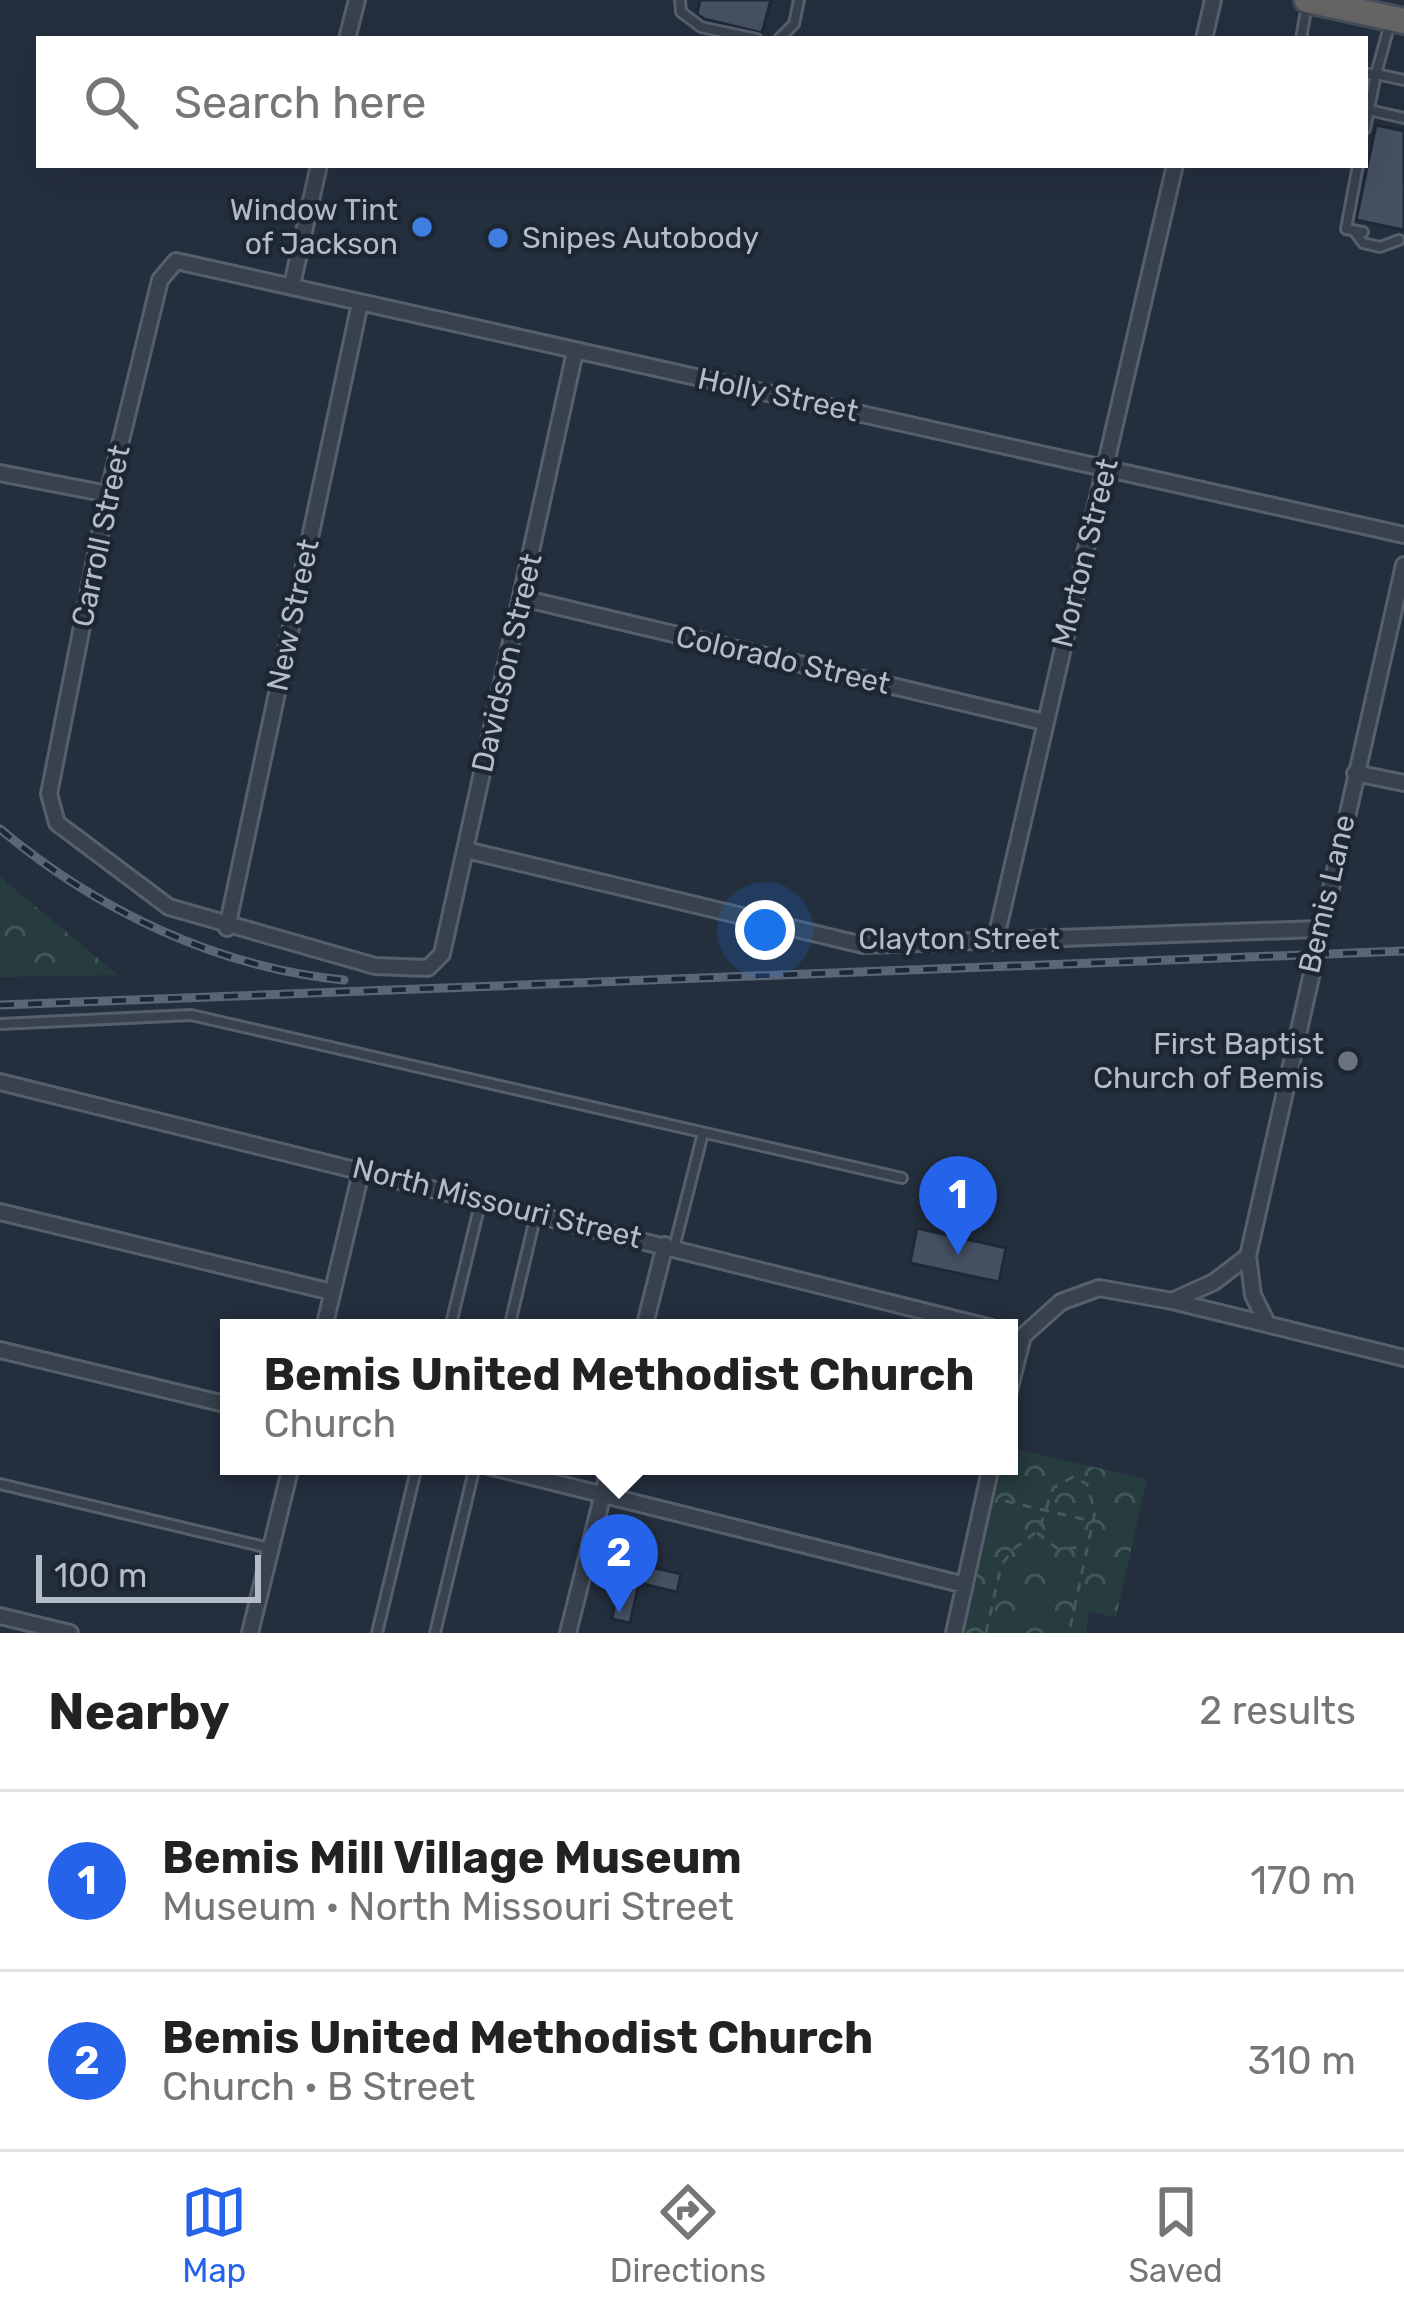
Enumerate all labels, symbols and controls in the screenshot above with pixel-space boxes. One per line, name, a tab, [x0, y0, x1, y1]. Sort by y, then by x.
search box	[36, 36, 1368, 168]
icon: search	[78, 69, 144, 135]
text: Search here	[174, 76, 426, 129]
place label: Window Tint of Jackson	[230, 192, 398, 262]
marker: Window Tint of Jackson	[409, 214, 435, 240]
place label: Snipes Autobody	[522, 220, 759, 256]
marker: Snipes Autobody	[485, 225, 511, 251]
street label: Holly Street	[695, 360, 862, 430]
street label: Carroll Street	[64, 442, 138, 630]
street label: Morton Street	[1044, 454, 1126, 651]
street label: New Street	[259, 535, 327, 694]
street label: Davidson Street	[464, 550, 550, 776]
street label: Colorado Street	[672, 618, 894, 702]
street label: Bemis Lane	[1291, 811, 1363, 977]
your location	[735, 900, 795, 960]
street label: Clayton Street	[858, 921, 1060, 957]
place label: First Baptist Church of Bemis	[1093, 1026, 1324, 1096]
marker: First Baptist Church of Bemis	[1335, 1048, 1361, 1074]
street label: North Missouri Street	[349, 1150, 645, 1256]
pin: 1	[919, 1156, 997, 1255]
popup	[220, 1319, 1018, 1475]
text: Bemis United Methodist Church	[263, 1348, 975, 1401]
text: Church	[263, 1401, 396, 1447]
pin: 2	[580, 1514, 658, 1613]
scale bar	[36, 1549, 261, 1602]
text: 100 m	[54, 1556, 147, 1595]
text: Nearby	[48, 1681, 230, 1742]
text: 2 results	[1199, 1688, 1356, 1734]
text: Bemis Mill Village Museum	[162, 1831, 742, 1884]
text: 1	[77, 1858, 97, 1904]
text: 170 m	[1250, 1858, 1356, 1904]
text: Museum · North Missouri Street	[162, 1884, 734, 1930]
text: Bemis United Methodist Church	[162, 2011, 873, 2064]
text: 2	[74, 2038, 100, 2084]
text: 310 m	[1248, 2038, 1356, 2084]
text: Church · B Street	[162, 2064, 475, 2110]
tab: Map	[181, 2179, 247, 2290]
tab: Directions	[610, 2179, 766, 2290]
tab: Saved	[1129, 2179, 1223, 2290]

